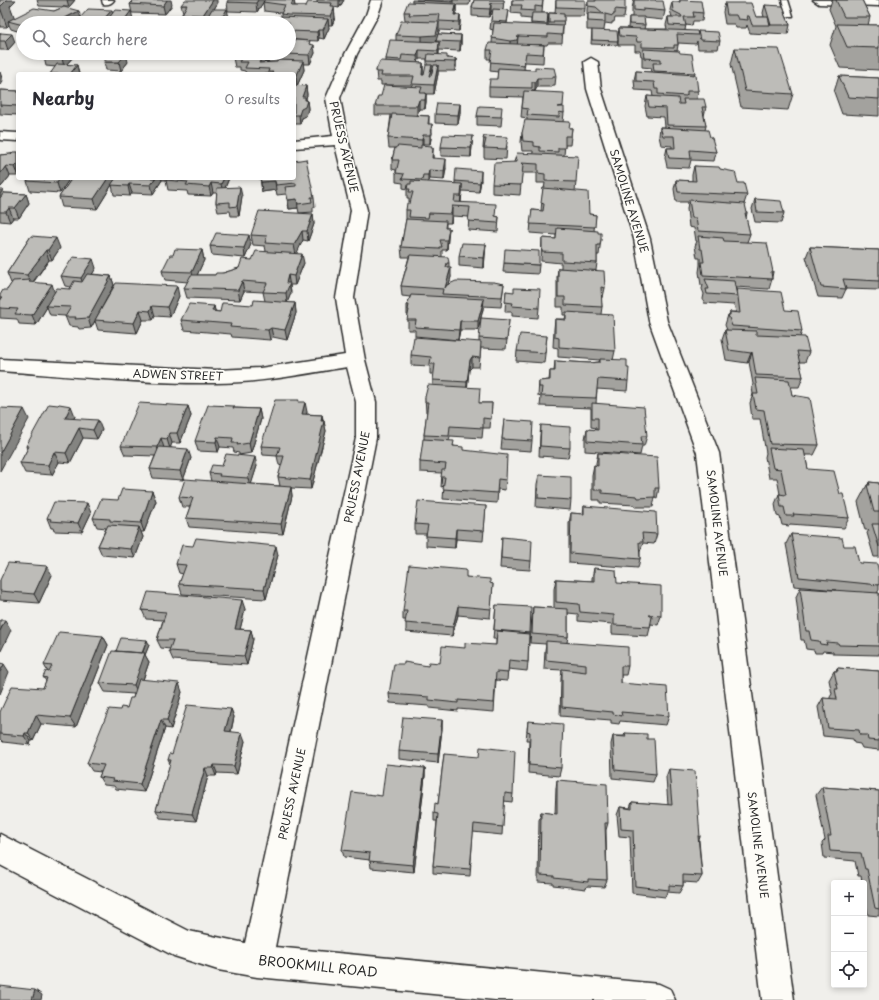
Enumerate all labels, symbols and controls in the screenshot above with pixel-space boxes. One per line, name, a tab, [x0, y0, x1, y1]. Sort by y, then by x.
search box	[16, 16, 296, 60]
icon: search	[30, 27, 52, 49]
text: Search here	[62, 27, 148, 50]
text: Nearby	[32, 85, 94, 111]
text: 0 results	[225, 89, 280, 108]
street label: PRUESS AVENUE	[326, 99, 363, 194]
street label: SAMOLINE AVENUE	[606, 147, 653, 255]
street label: ADWEN STREET	[133, 364, 224, 385]
street label: PRUESS AVENUE	[339, 429, 374, 524]
street label: SAMOLINE AVENUE	[702, 468, 733, 578]
street label: PRUESS AVENUE	[273, 746, 310, 841]
street label: SAMOLINE AVENUE	[743, 790, 774, 900]
map controls	[831, 880, 867, 988]
button: +	[831, 880, 867, 916]
button: −	[831, 916, 867, 952]
street label: BROOKMILL ROAD	[257, 950, 379, 981]
button: locate	[831, 952, 867, 988]

